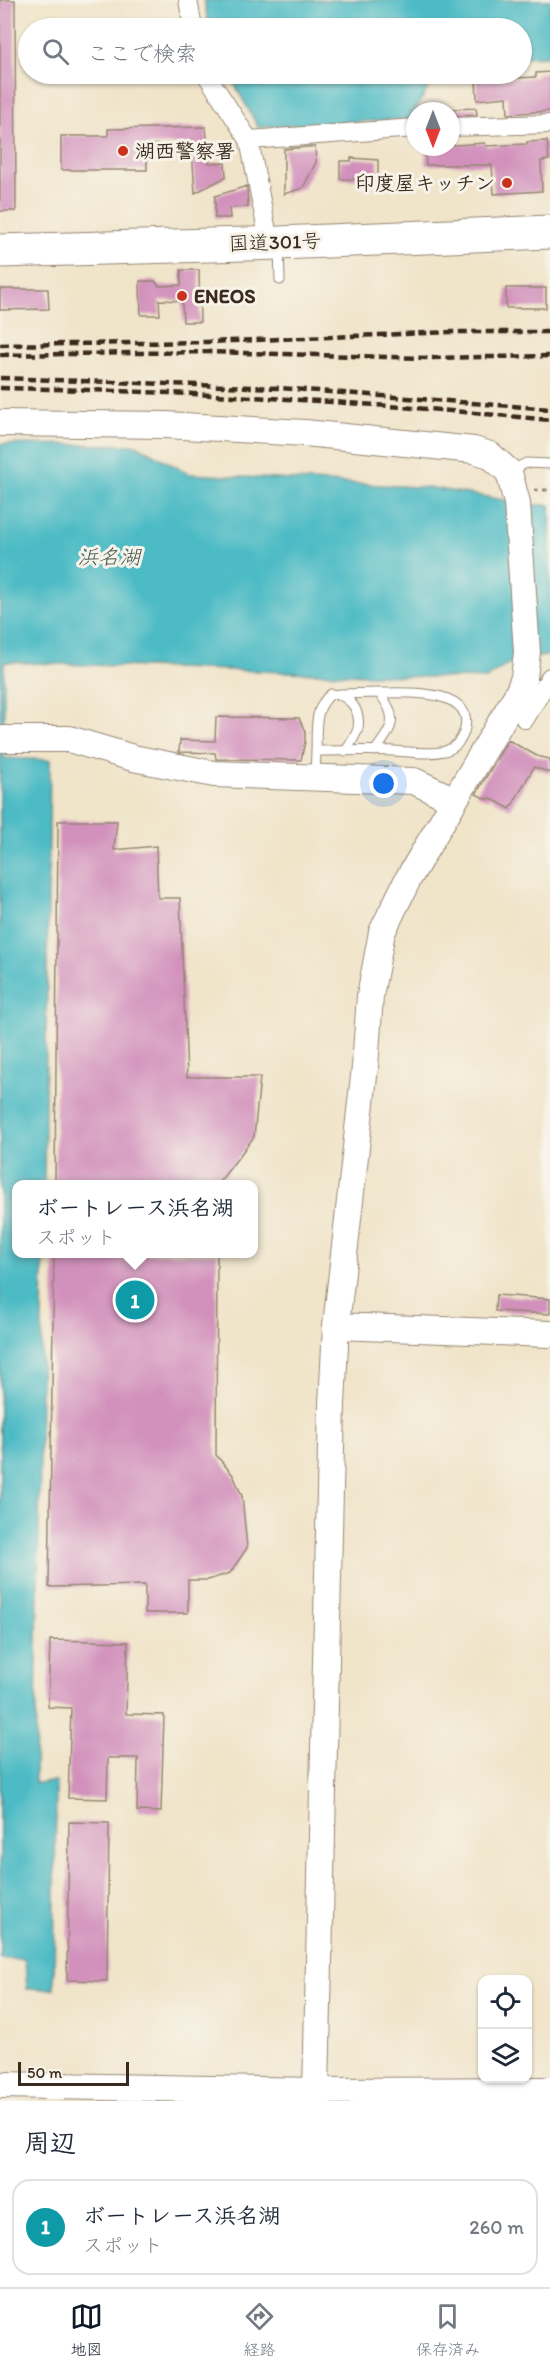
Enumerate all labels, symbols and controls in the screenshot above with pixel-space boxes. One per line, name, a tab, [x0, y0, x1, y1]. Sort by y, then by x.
search box	[18, 18, 532, 84]
icon: search	[39, 35, 72, 68]
text: ここで検索	[87, 40, 197, 67]
north arrow	[406, 102, 460, 156]
place label: 湖西警察署	[135, 139, 235, 163]
marker: 湖西警察署	[116, 144, 130, 158]
place label: 印度屋キッチン	[355, 171, 495, 195]
marker: 印度屋キッチン	[500, 176, 514, 190]
street label: 国道301号	[228, 228, 322, 256]
place label: ENEOS	[194, 284, 255, 308]
marker: ENEOS	[175, 289, 189, 303]
water label: 浜名湖	[78, 544, 142, 569]
your location	[369, 769, 398, 798]
popup	[12, 1180, 258, 1258]
text: ボートレース浜名湖	[36, 1194, 234, 1221]
text: スポット	[36, 1225, 116, 1249]
pin: 1	[116, 1278, 154, 1322]
map controls	[478, 1975, 532, 2083]
button: locate	[478, 1975, 532, 2029]
button: layers	[478, 2029, 532, 2083]
scale bar	[18, 2059, 129, 2086]
text: 50 m	[27, 2063, 62, 2082]
text: 周辺	[24, 2127, 76, 2159]
text: ボートレース浜名湖	[83, 2202, 281, 2229]
text: 1	[41, 2215, 50, 2239]
text: 260 m	[469, 2215, 524, 2239]
text: スポット	[83, 2233, 163, 2257]
tab: 地図	[70, 2300, 103, 2360]
tab: 経路	[243, 2300, 276, 2360]
tab: 保存済み	[416, 2300, 480, 2360]

